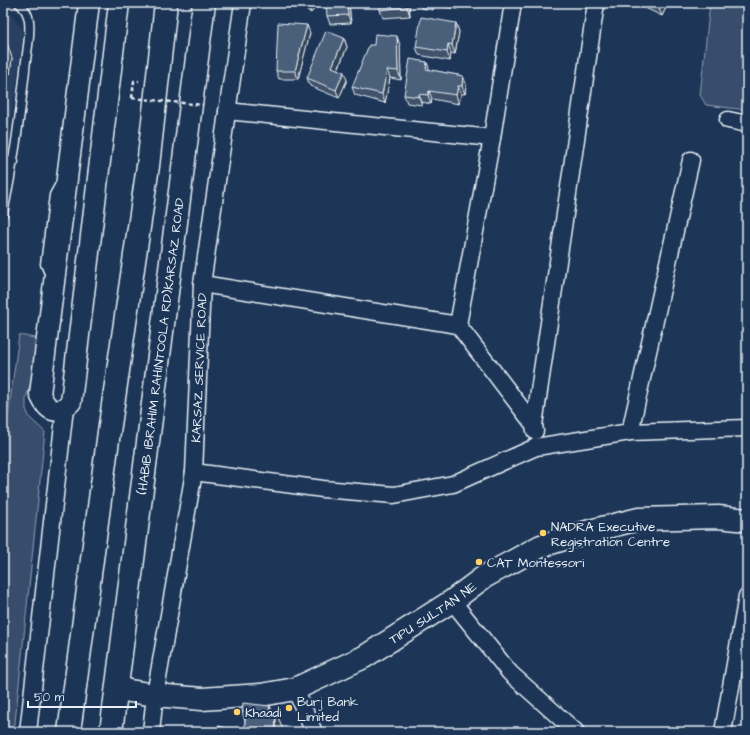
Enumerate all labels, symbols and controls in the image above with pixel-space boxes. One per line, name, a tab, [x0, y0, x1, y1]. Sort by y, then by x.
street label: (HABIB IBRAHIM RAHINTOOLA RD)KARSAZ ROAD	[133, 196, 189, 496]
street label: KARSAZ SERVICE ROAD	[187, 292, 212, 443]
place label: NADRA Executive Registration Centre	[551, 518, 670, 552]
marker: NADRA Executive Registration Centre	[538, 528, 548, 538]
place label: CAT Montessori	[487, 554, 584, 572]
marker: CAT Montessori	[474, 557, 484, 567]
street label: TIPU SULTAN NE	[386, 578, 481, 649]
scale bar	[28, 683, 136, 709]
text: 50 m	[34, 689, 65, 706]
place label: Burj Bank Limited	[297, 693, 358, 726]
marker: Burj Bank Limited	[284, 703, 294, 713]
place label: Khaadi	[245, 704, 281, 722]
marker: Khaadi	[232, 707, 242, 717]

